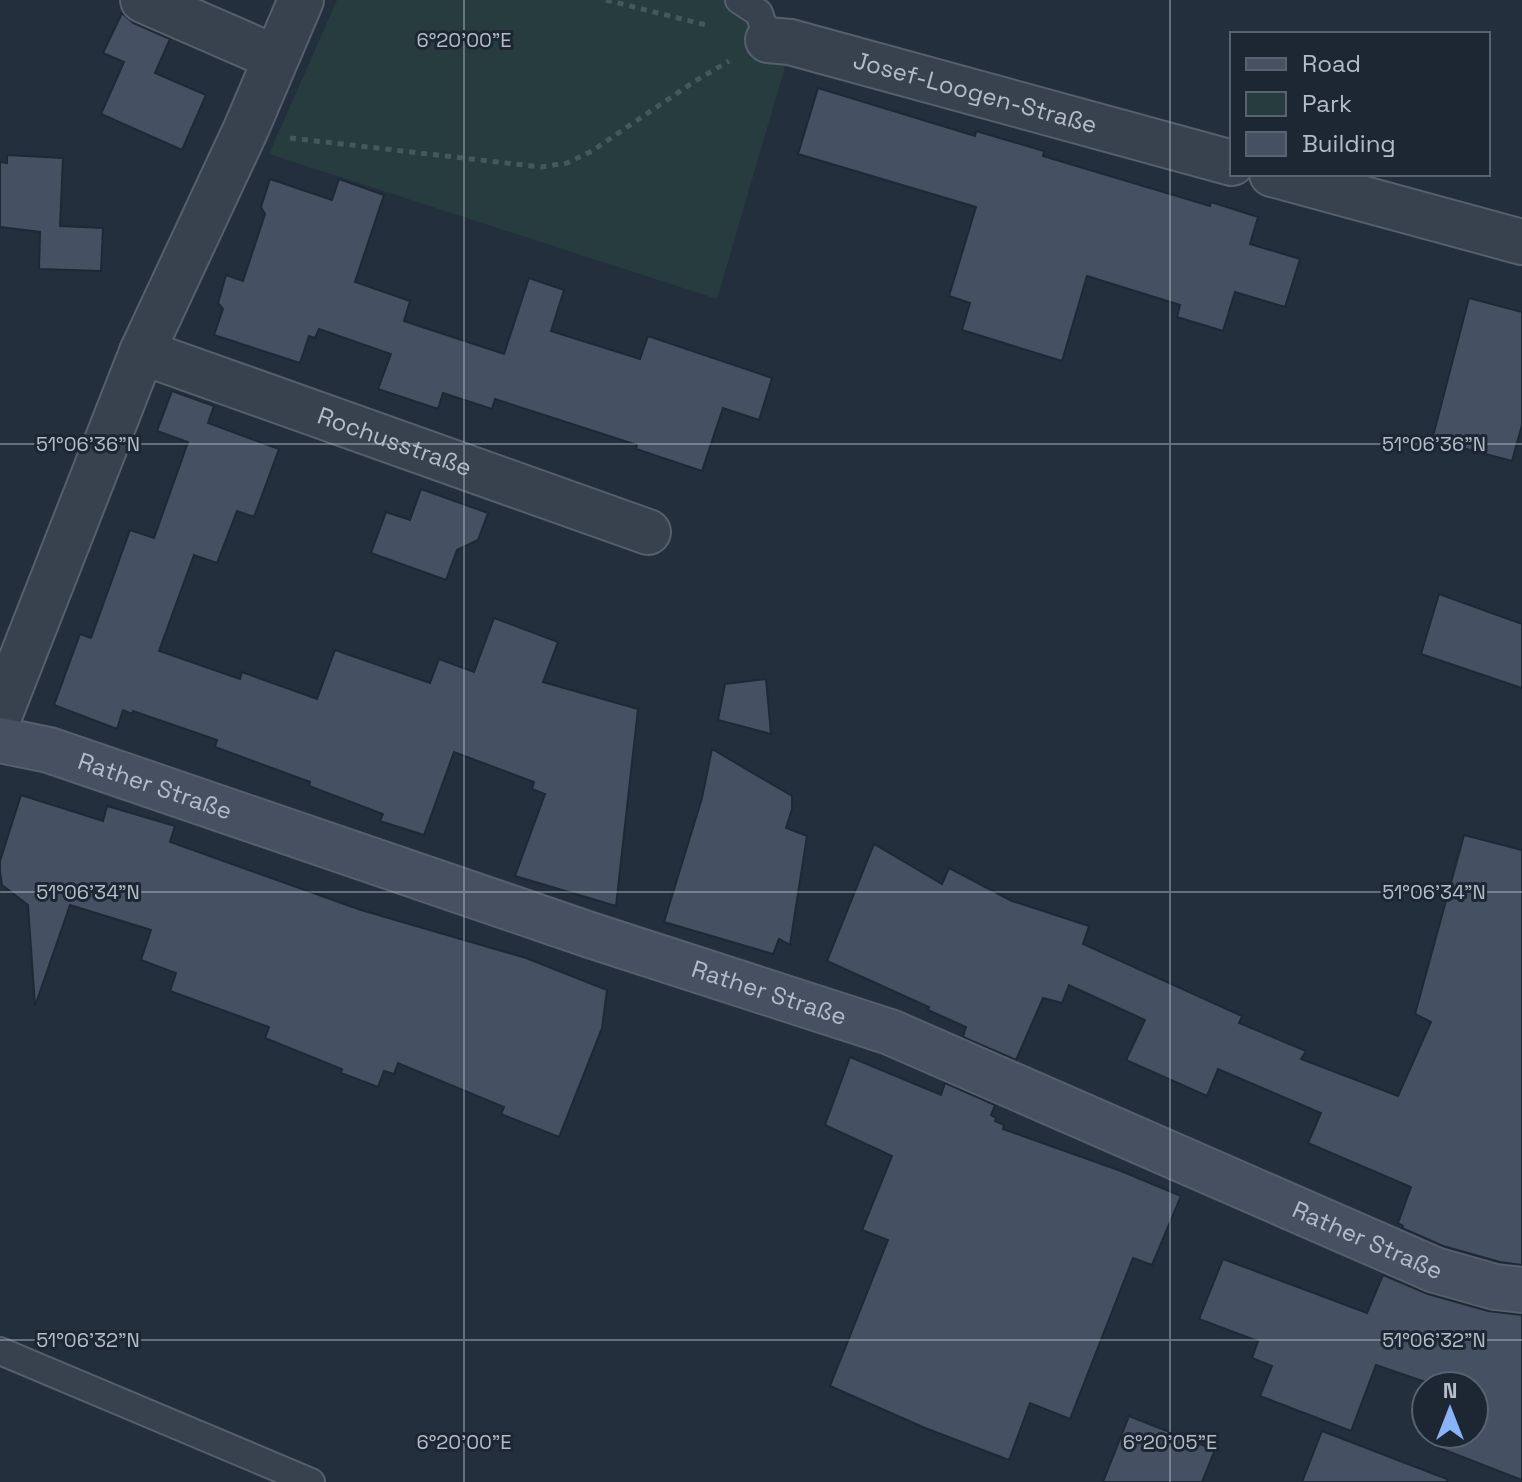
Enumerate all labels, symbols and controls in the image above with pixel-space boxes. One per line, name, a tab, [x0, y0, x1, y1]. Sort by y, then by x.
text: 6°20'00"E	[416, 27, 512, 53]
legend	[1230, 32, 1490, 176]
street label: Josef-Loogen-Straße	[850, 44, 1101, 140]
text: Road	[1302, 48, 1361, 79]
text: Park	[1302, 88, 1352, 119]
text: Building	[1302, 128, 1396, 159]
street label: Rochusstraße	[313, 400, 476, 483]
text: 51°06'36"N	[36, 431, 140, 457]
text: 51°06'36"N	[1382, 431, 1486, 457]
street label: Rather Straße	[74, 745, 236, 826]
text: 51°06'34"N	[36, 879, 140, 905]
text: 51°06'34"N	[1382, 879, 1486, 905]
street label: Rather Straße	[688, 953, 851, 1032]
street label: Rather Straße	[1288, 1194, 1448, 1286]
text: 51°06'32"N	[36, 1327, 140, 1353]
text: 51°06'32"N	[1382, 1327, 1486, 1353]
north arrow	[1410, 1370, 1490, 1450]
text: N	[1443, 1376, 1457, 1404]
text: 6°20'00"E	[416, 1429, 512, 1455]
text: 6°20'05"E	[1123, 1429, 1217, 1455]

